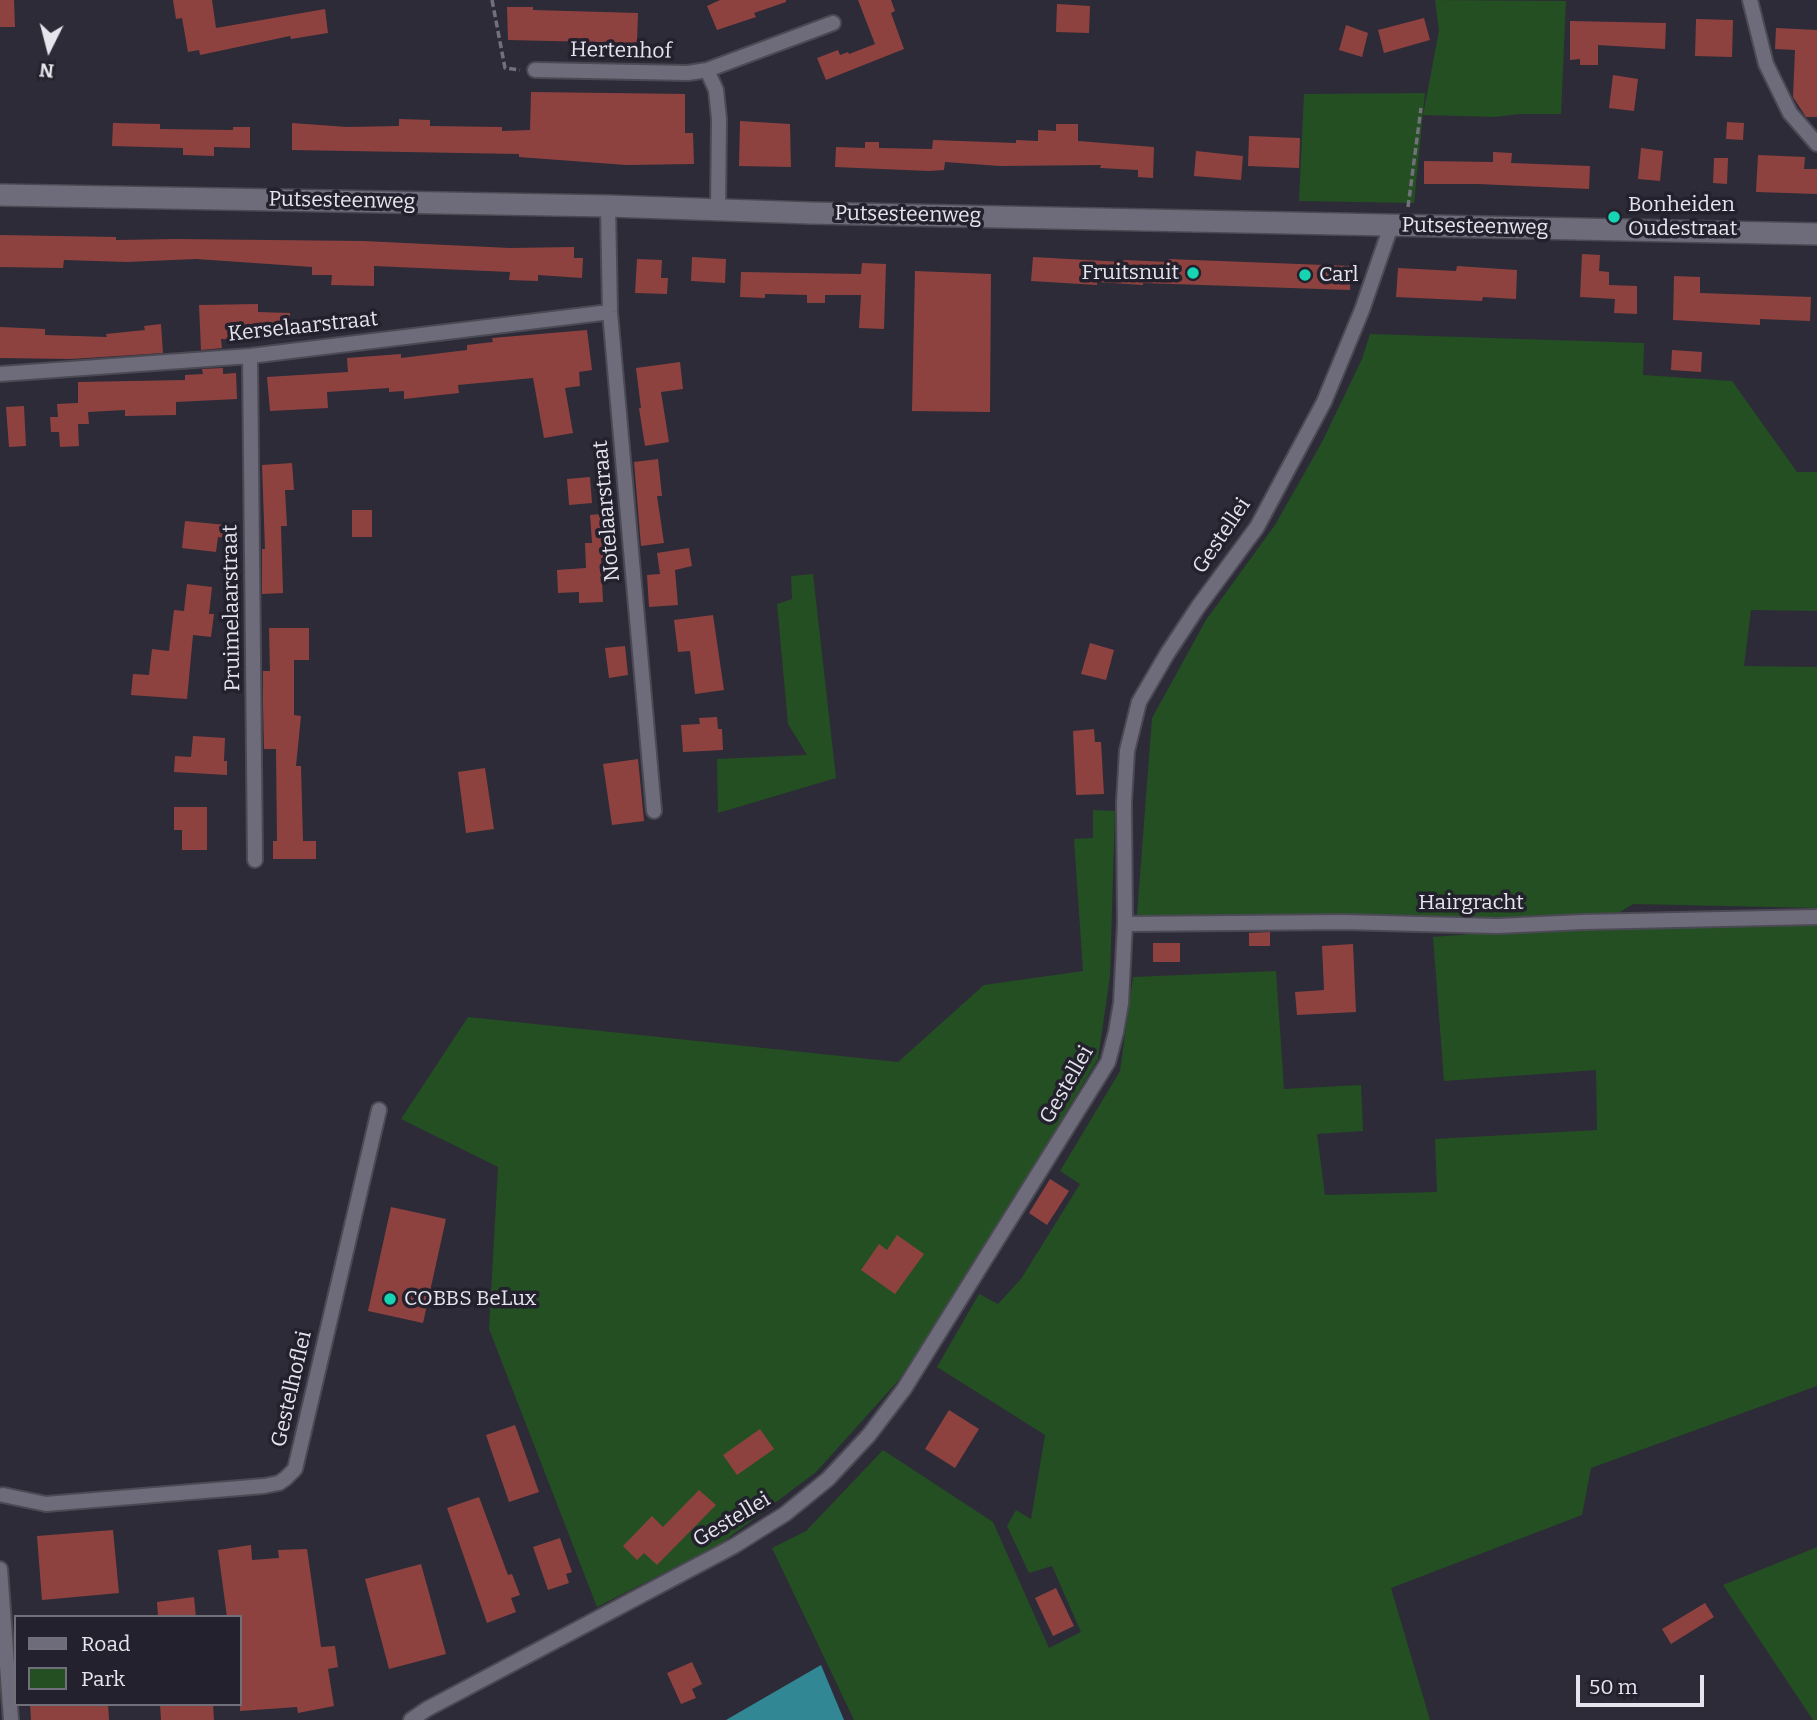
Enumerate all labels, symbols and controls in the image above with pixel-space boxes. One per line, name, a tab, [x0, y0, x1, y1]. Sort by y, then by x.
north arrow	[14, 14, 84, 84]
street label: Hertenhof	[570, 38, 672, 64]
text: N	[38, 58, 55, 83]
street label: Putsesteenweg	[268, 187, 416, 215]
place label: Bonheiden Oudestraat	[1628, 192, 1737, 242]
street label: Putsesteenweg	[834, 201, 982, 229]
marker: Bonheiden Oudestraat	[1606, 209, 1622, 225]
street label: Putsesteenweg	[1401, 213, 1549, 241]
place label: Fruitsnuit	[1081, 260, 1179, 286]
place label: Carl	[1319, 262, 1359, 288]
marker: Fruitsnuit	[1185, 265, 1201, 281]
marker: Carl	[1297, 267, 1313, 283]
street label: Kerselaarstraat	[227, 307, 379, 347]
street label: Notelaarstraat	[588, 439, 626, 583]
street label: Gestellei	[1188, 493, 1256, 579]
street label: Pruimelaarstraat	[218, 524, 246, 692]
street label: Hairgracht	[1418, 890, 1524, 916]
street label: Gestellei	[1035, 1042, 1099, 1128]
place label: COBBS BeLux	[404, 1286, 536, 1312]
marker: COBBS BeLux	[382, 1291, 398, 1307]
street label: Gestelhoflei	[266, 1329, 318, 1449]
street label: Gestellei	[689, 1487, 775, 1553]
legend	[14, 1615, 242, 1706]
text: Road	[81, 1631, 130, 1657]
scale bar	[1579, 1660, 1707, 1704]
text: Park	[81, 1666, 125, 1692]
text: 50 m	[1589, 1674, 1638, 1700]

